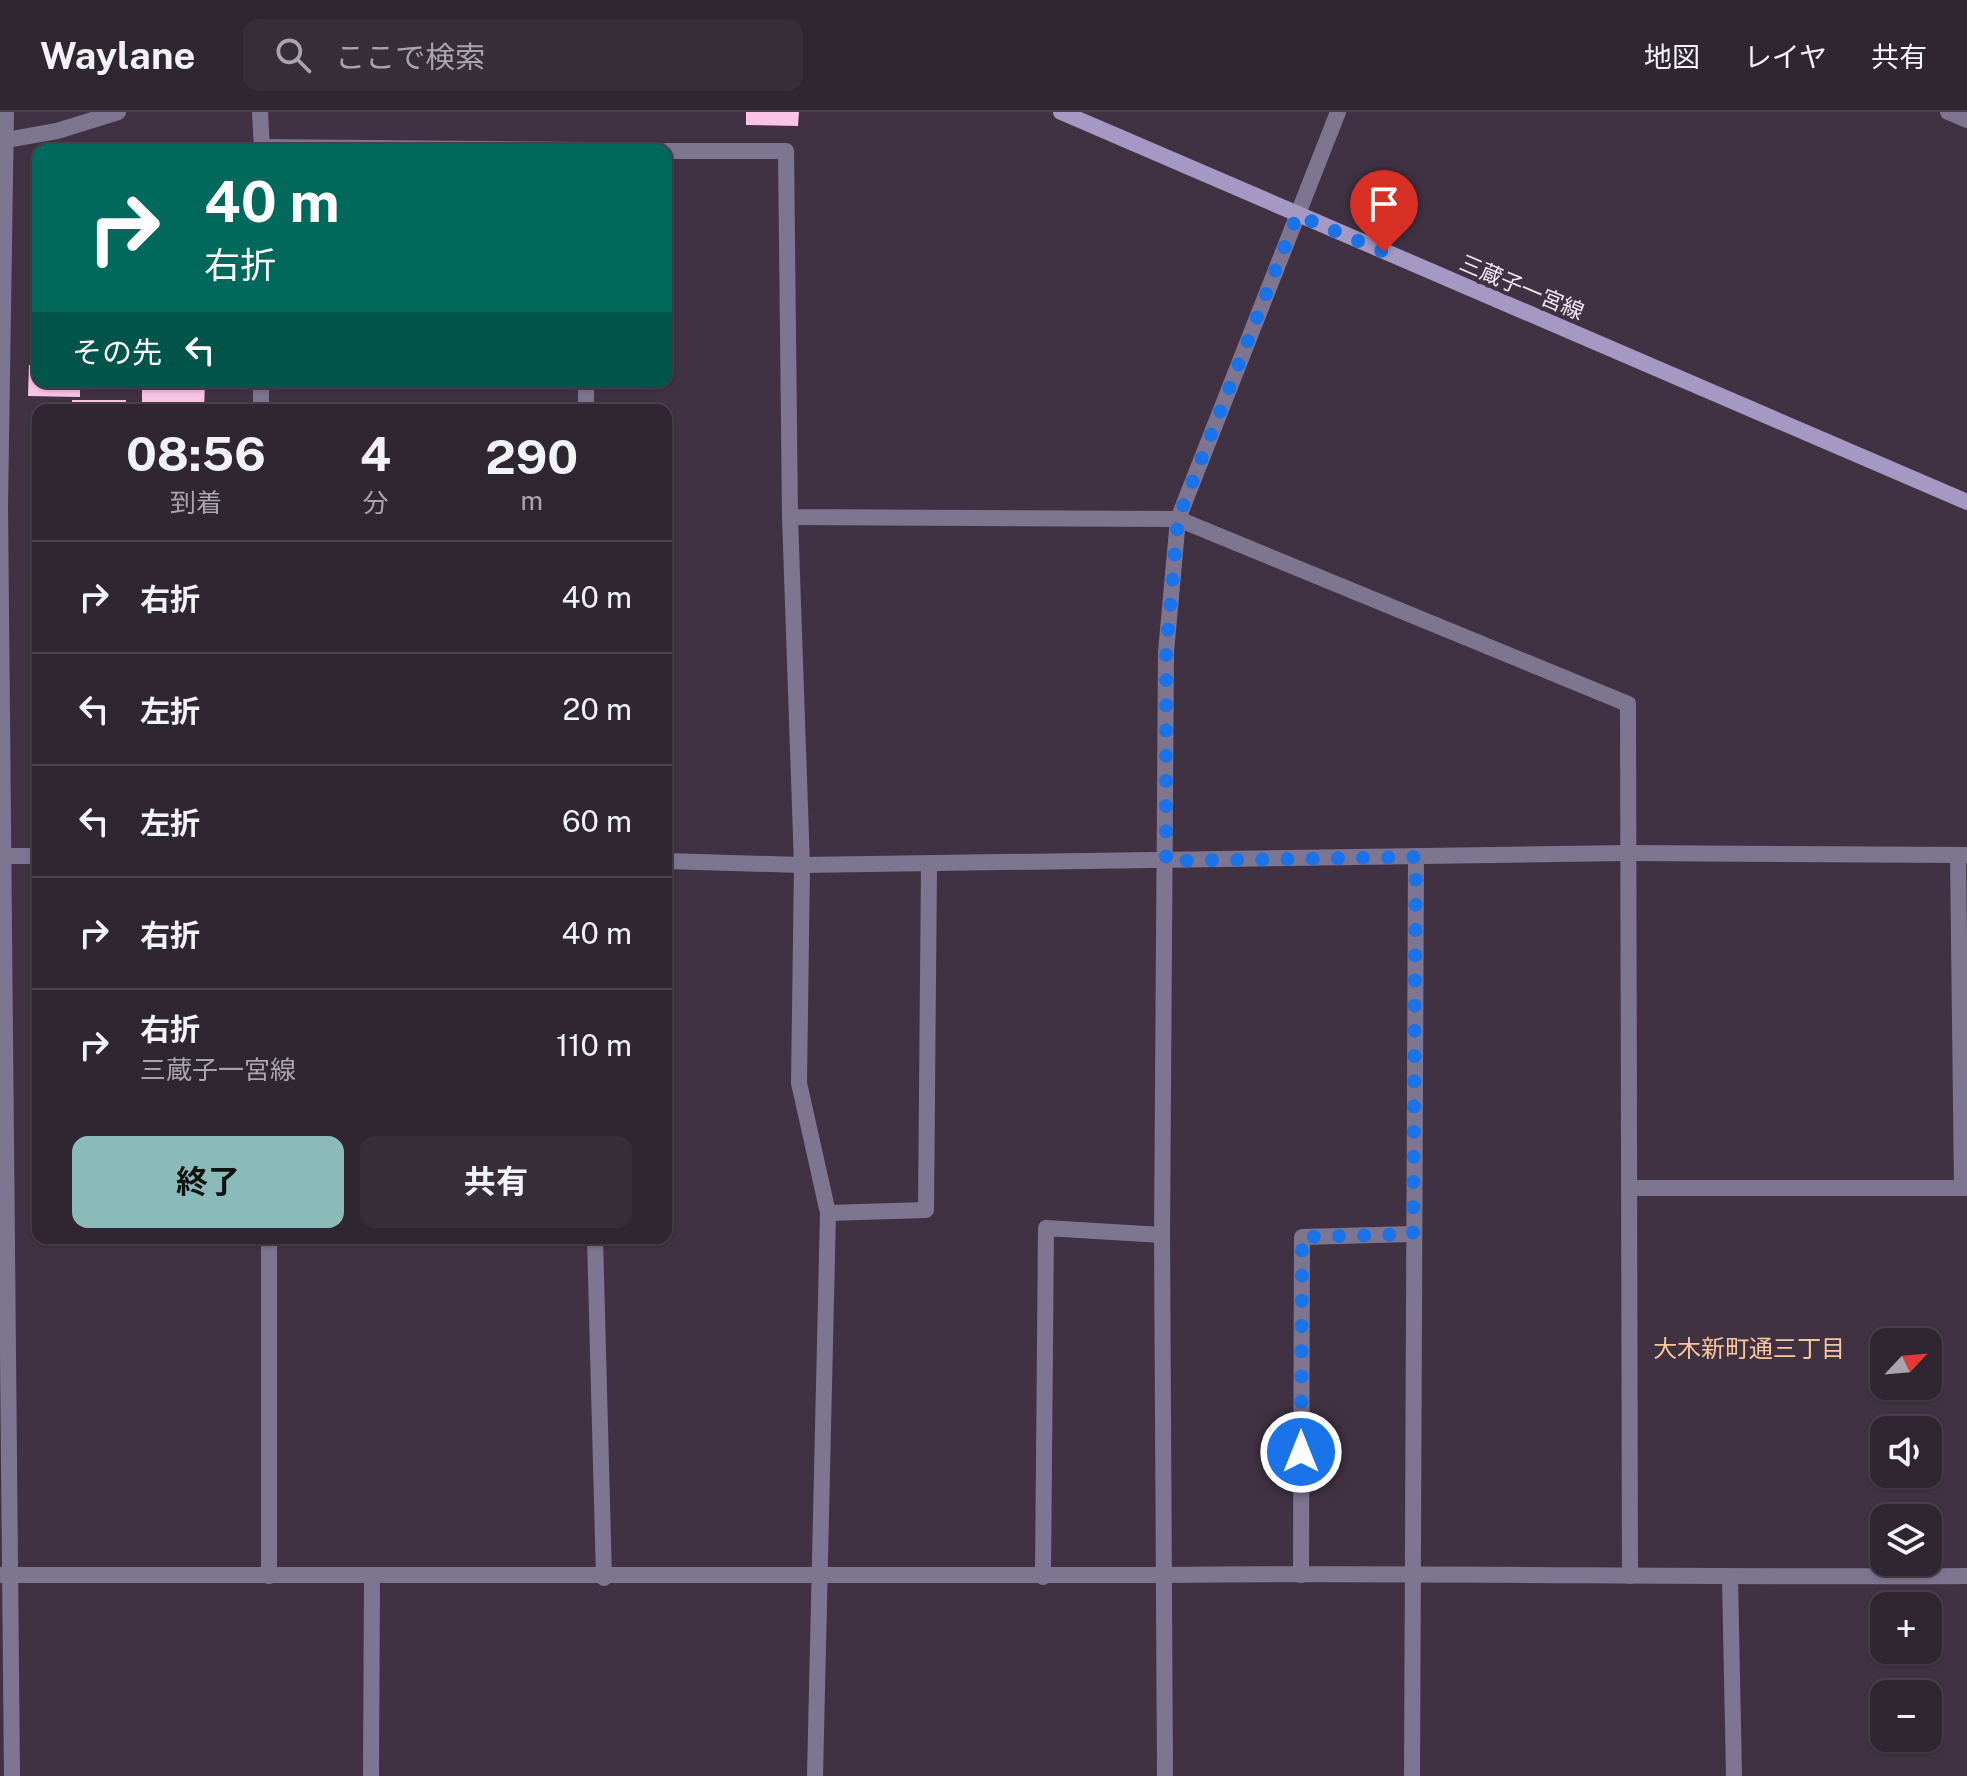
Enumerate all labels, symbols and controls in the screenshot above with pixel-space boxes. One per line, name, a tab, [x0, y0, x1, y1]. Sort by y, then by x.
search box	[243, 19, 803, 91]
text: Waylane	[40, 33, 195, 78]
icon: search	[271, 33, 315, 77]
text: ここで検索	[335, 39, 485, 75]
text: 地図	[1644, 40, 1700, 73]
text: レイヤ	[1744, 40, 1827, 73]
text: 共有	[1871, 40, 1927, 73]
text: 40 m	[204, 169, 340, 235]
pin	[1350, 170, 1418, 252]
icon: right	[72, 176, 176, 280]
icon: arrive	[1362, 182, 1406, 226]
text: 右折	[204, 244, 276, 286]
street label: 三蔵子一宮線	[1456, 249, 1588, 325]
icon: left	[178, 328, 222, 372]
text: その先	[72, 334, 162, 370]
text: 08:56	[126, 425, 266, 482]
text: 4	[360, 425, 391, 482]
text: 290	[485, 428, 578, 485]
text: m	[520, 485, 543, 516]
text: 到着	[170, 487, 222, 518]
text: 分	[363, 487, 389, 518]
icon: right	[72, 575, 116, 619]
text: 40 m	[562, 579, 632, 615]
text: 右折	[140, 581, 200, 617]
icon: left	[72, 687, 116, 731]
text: 20 m	[563, 691, 632, 727]
text: 左折	[140, 693, 200, 729]
icon: left	[72, 799, 116, 843]
text: 60 m	[562, 803, 632, 839]
text: 左折	[140, 805, 200, 841]
icon: right	[72, 911, 116, 955]
text: 40 m	[562, 915, 632, 951]
text: 右折	[140, 917, 200, 953]
text: 右折	[140, 1011, 200, 1047]
icon: right	[72, 1023, 116, 1067]
text: 110 m	[556, 1027, 632, 1063]
text: 三蔵子一宮線	[140, 1054, 296, 1085]
button: 終了	[72, 1136, 344, 1228]
button: 共有	[360, 1136, 632, 1228]
north arrow	[1870, 1328, 1942, 1400]
map controls	[1870, 1328, 1942, 1752]
district label: 大木新町通三丁目	[1653, 1334, 1845, 1362]
position arrow	[1259, 1410, 1343, 1494]
button: sound	[1870, 1416, 1942, 1488]
button: layers	[1870, 1504, 1942, 1576]
button: +	[1870, 1592, 1942, 1664]
button: −	[1870, 1680, 1942, 1752]

